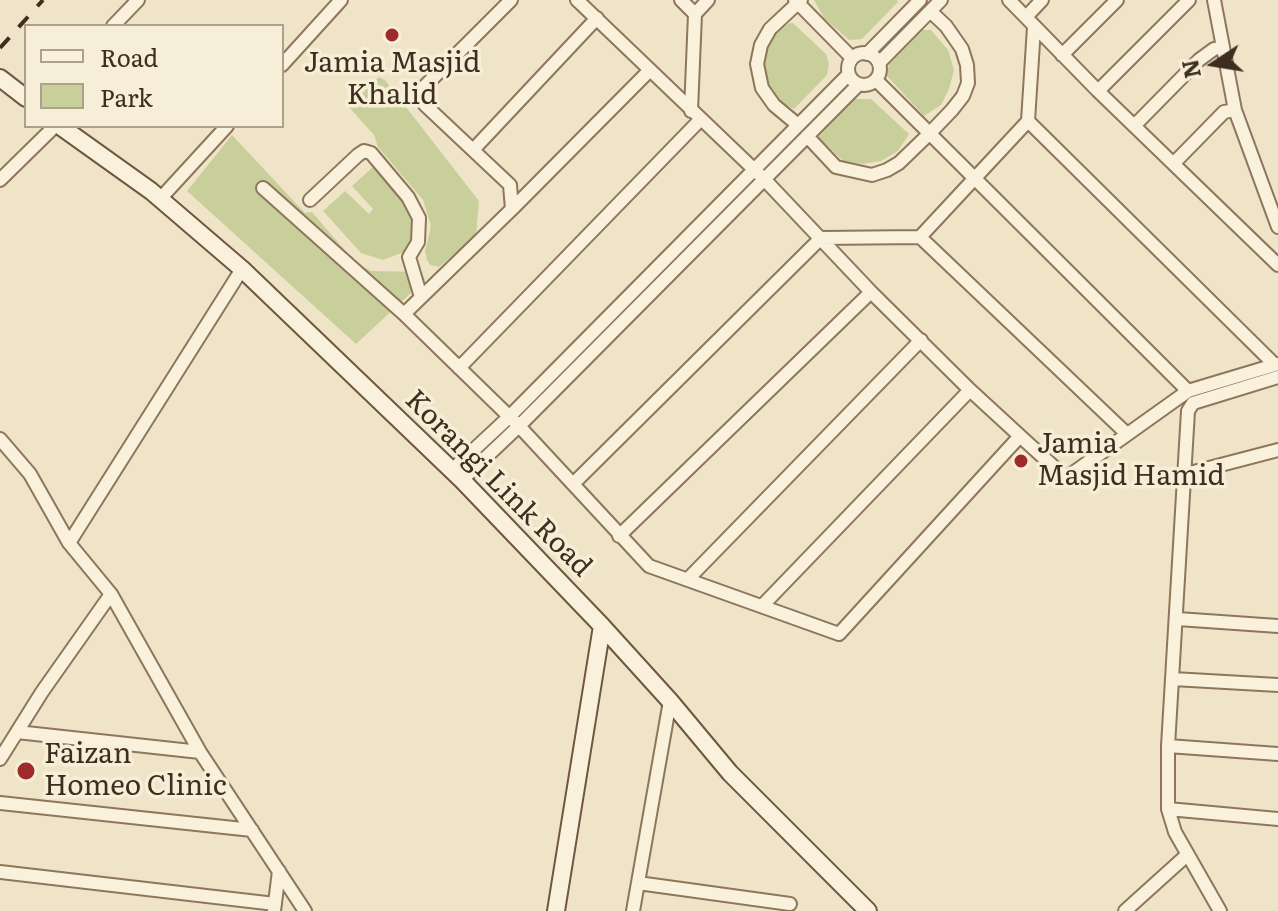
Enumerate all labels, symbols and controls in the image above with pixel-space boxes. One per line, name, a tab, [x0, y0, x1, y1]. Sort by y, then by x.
legend	[24, 24, 284, 128]
north arrow	[1174, 24, 1254, 104]
marker: Jamia Masjid Khalid	[383, 26, 401, 44]
text: Road	[100, 39, 158, 74]
place label: Jamia Masjid Khalid	[304, 47, 480, 113]
text: N	[1172, 57, 1208, 82]
text: Park	[100, 79, 153, 114]
street label: Korangi Link Road	[398, 384, 598, 584]
place label: Jamia Masjid Hamid	[1037, 428, 1225, 494]
marker: Jamia Masjid Hamid	[1012, 452, 1030, 470]
place label: Faizan Homeo Clinic	[44, 738, 227, 804]
marker: Faizan Homeo Clinic	[15, 760, 37, 782]

